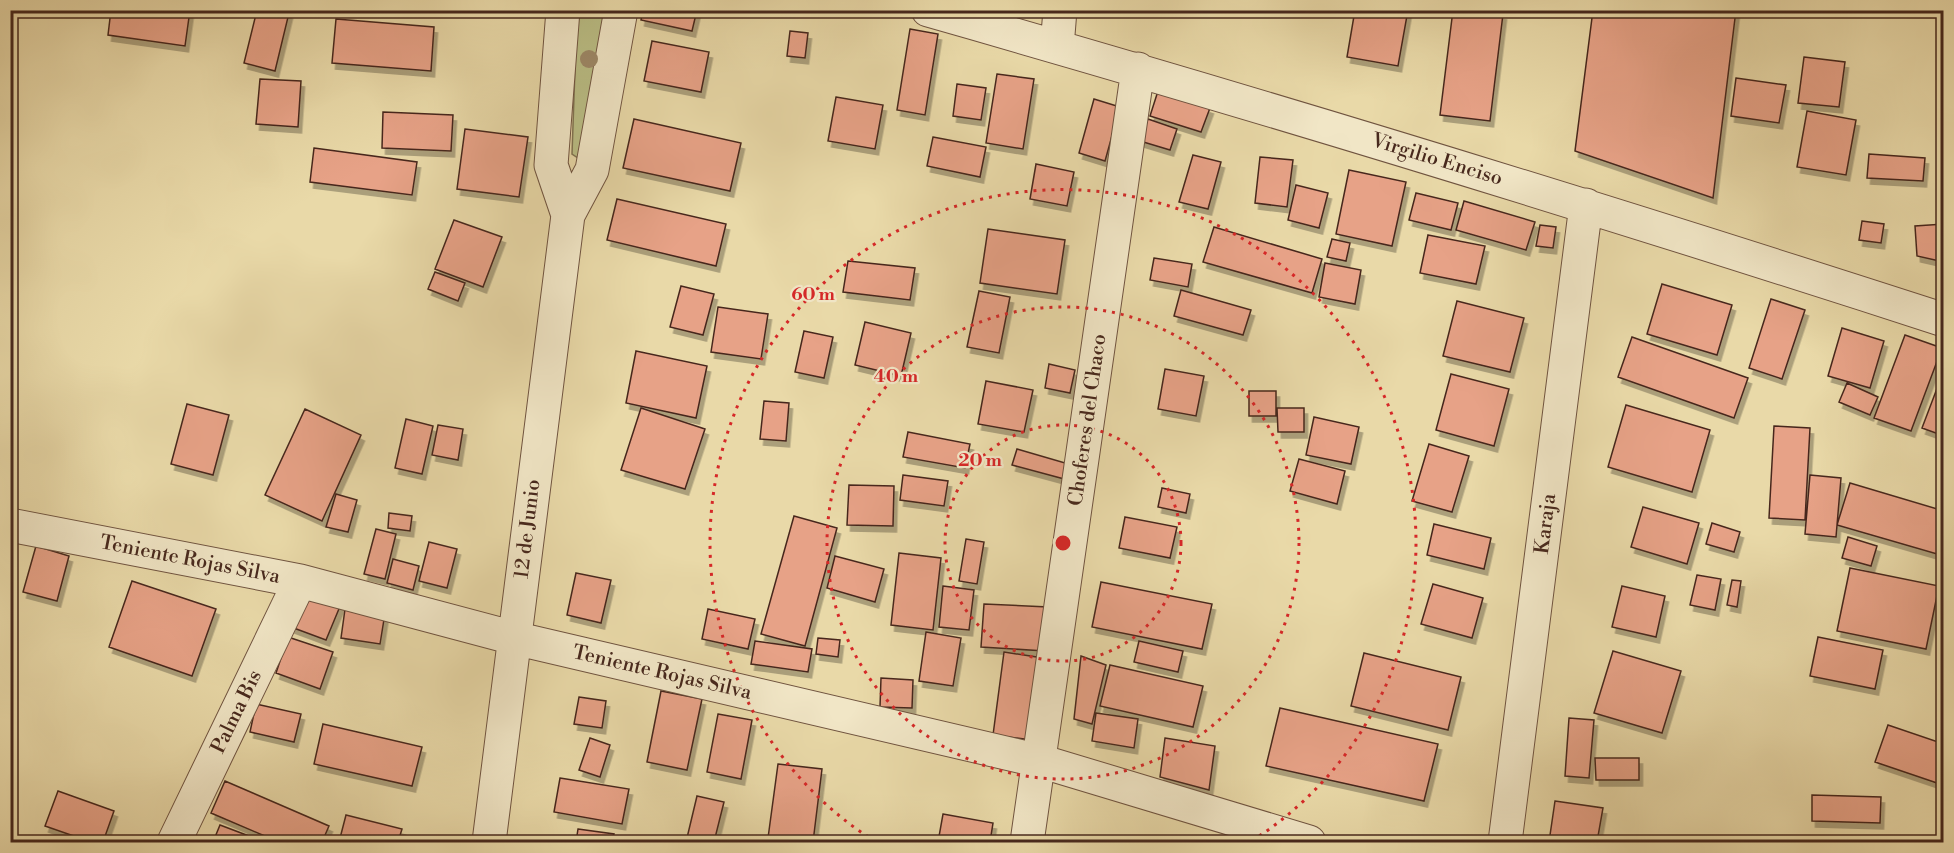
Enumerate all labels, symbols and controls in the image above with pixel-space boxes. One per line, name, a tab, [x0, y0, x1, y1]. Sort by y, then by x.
street label: Virgilio Enciso	[1368, 128, 1505, 192]
text: 60 m	[791, 283, 835, 306]
street label: Choferes del Chaco	[1064, 332, 1112, 508]
text: 40 m	[874, 365, 919, 388]
text: 20 m	[958, 449, 1002, 472]
street label: 12 de Junio	[510, 478, 546, 580]
street label: Karaja	[1530, 491, 1562, 556]
street label: Teniente Rojas Silva	[98, 530, 283, 590]
centre of rings	[1053, 533, 1073, 553]
street label: Teniente Rojas Silva	[570, 640, 755, 706]
street label: Palma Bis	[206, 666, 268, 758]

